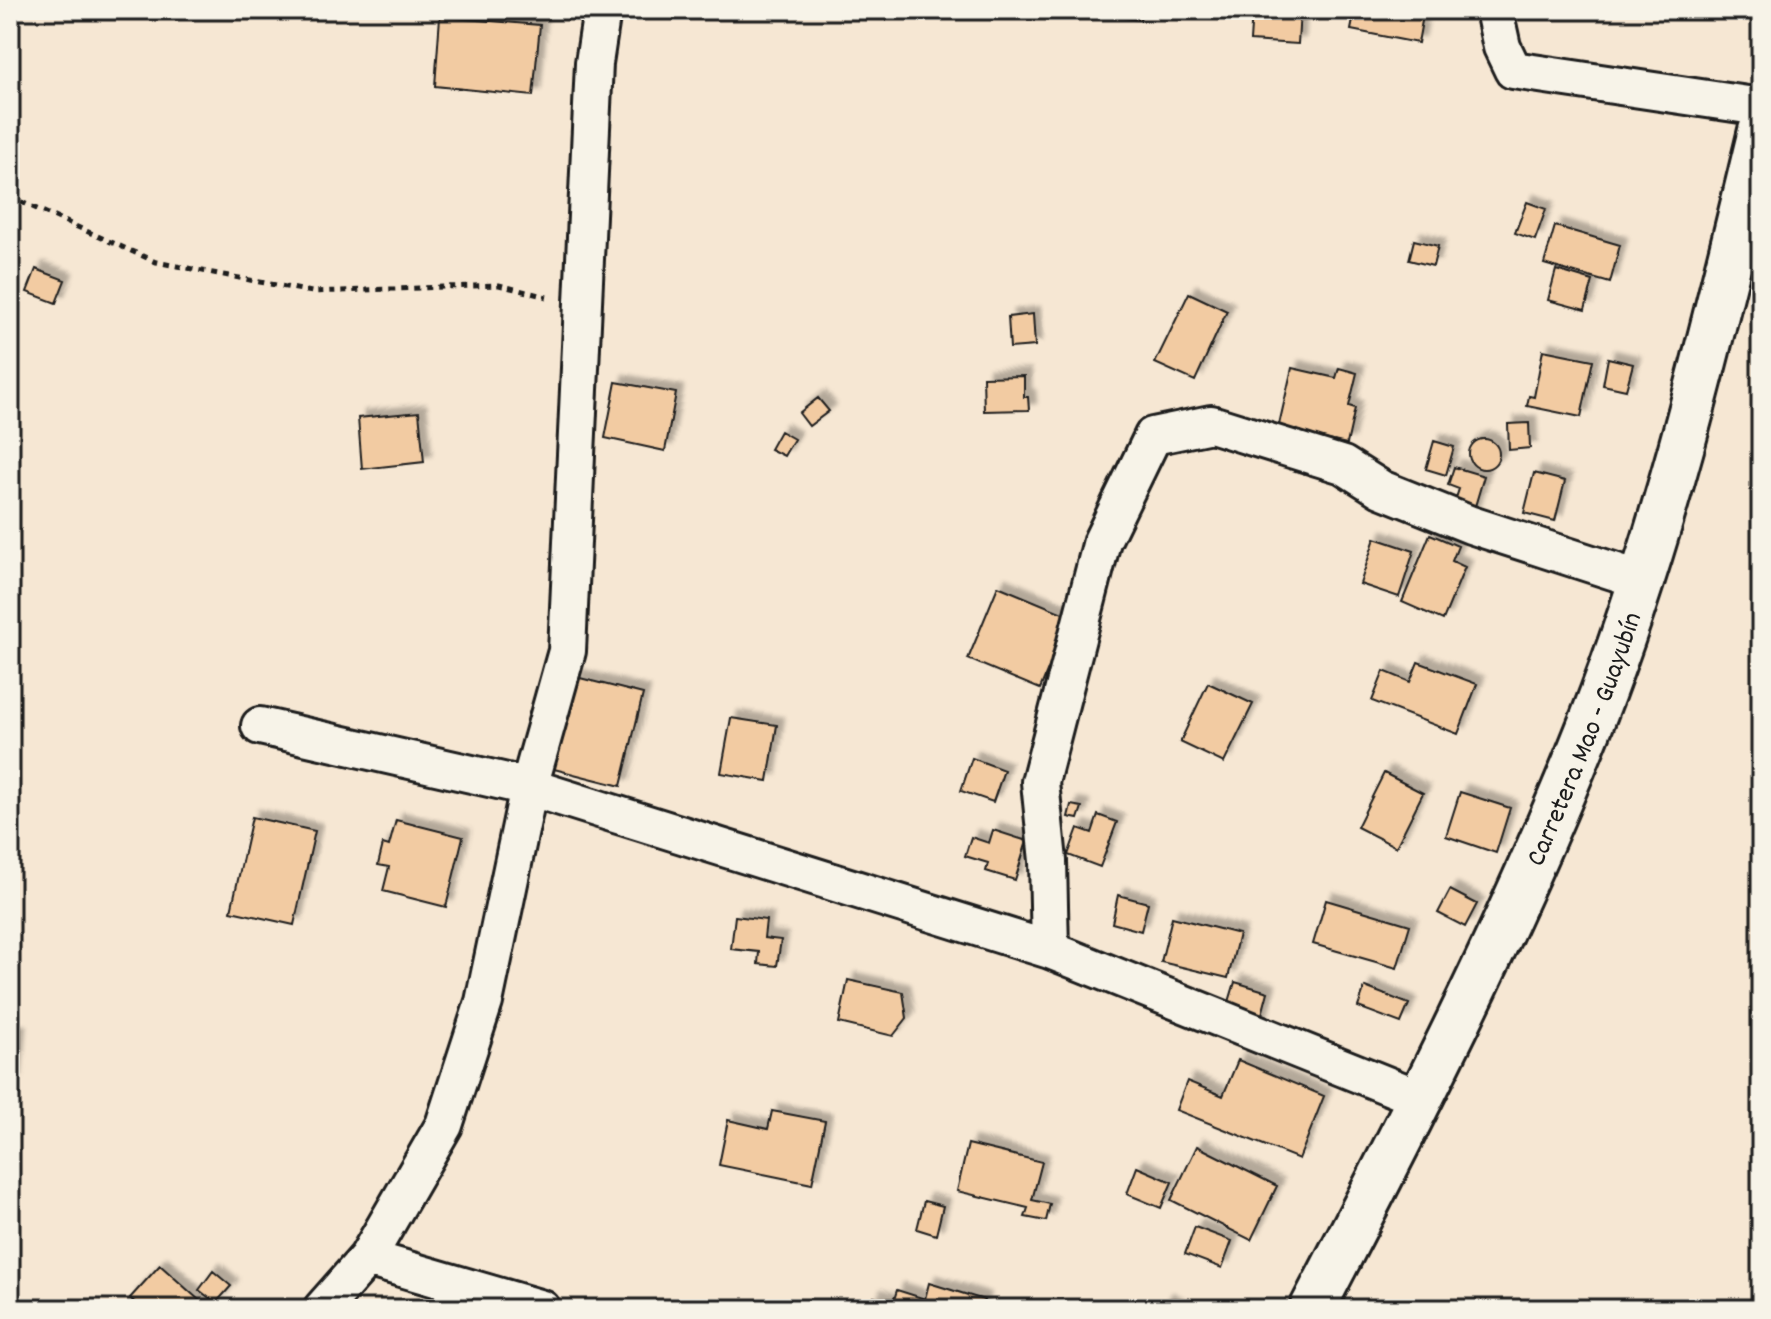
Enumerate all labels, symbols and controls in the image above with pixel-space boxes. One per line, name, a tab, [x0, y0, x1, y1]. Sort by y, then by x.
street label: Carretera Mao - Guayubín	[1518, 608, 1655, 874]

